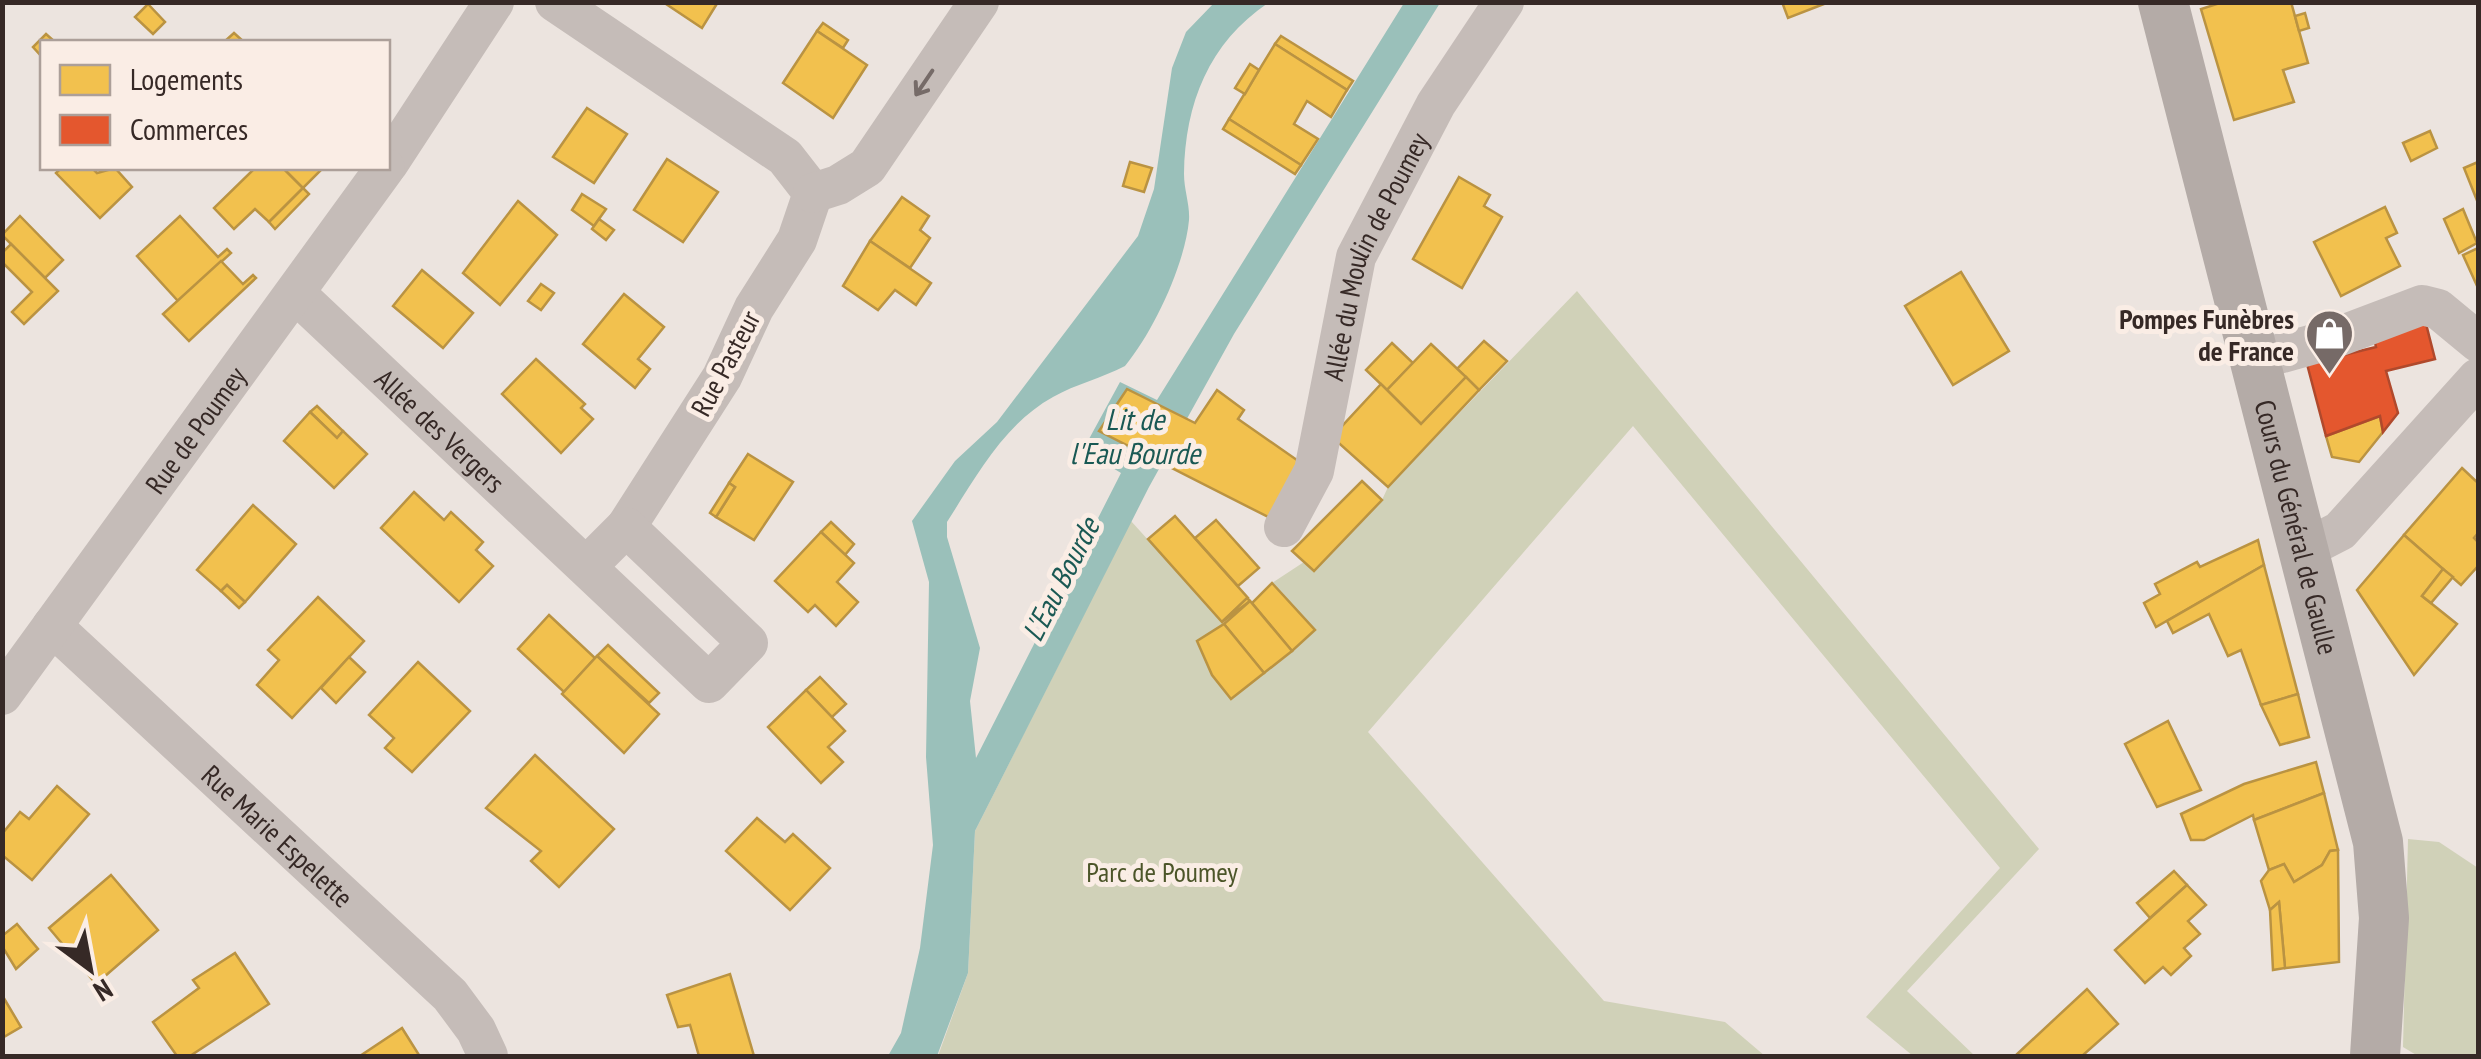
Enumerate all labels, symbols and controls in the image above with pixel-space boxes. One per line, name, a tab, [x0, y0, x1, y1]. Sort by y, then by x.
legend	[40, 40, 390, 170]
text: Logements	[130, 59, 243, 98]
one-way arrow	[914, 69, 935, 96]
text: Commerces	[130, 109, 248, 148]
street label: Allée du Moulin de Poumey	[1314, 125, 1437, 384]
place label: Pompes Funèbres de France	[2119, 300, 2294, 369]
street label: Rue Pasteur	[682, 303, 768, 422]
shop icon: Pompes Funèbres de France	[2303, 308, 2355, 376]
street label: Rue de Poumey	[136, 358, 254, 501]
street label: Allée des Vergers	[368, 360, 513, 500]
street label: Cours du Général de Gaulle	[2247, 396, 2348, 658]
water label: Lit de l'Eau Bourde	[1070, 399, 1202, 472]
water label: L'Eau Bourde	[1012, 510, 1108, 647]
street label: Rue Marie Espelette	[194, 756, 361, 915]
park label: Parc de Poumey	[1086, 853, 1238, 890]
north arrow	[40, 919, 140, 1019]
text: N	[87, 971, 120, 1010]

